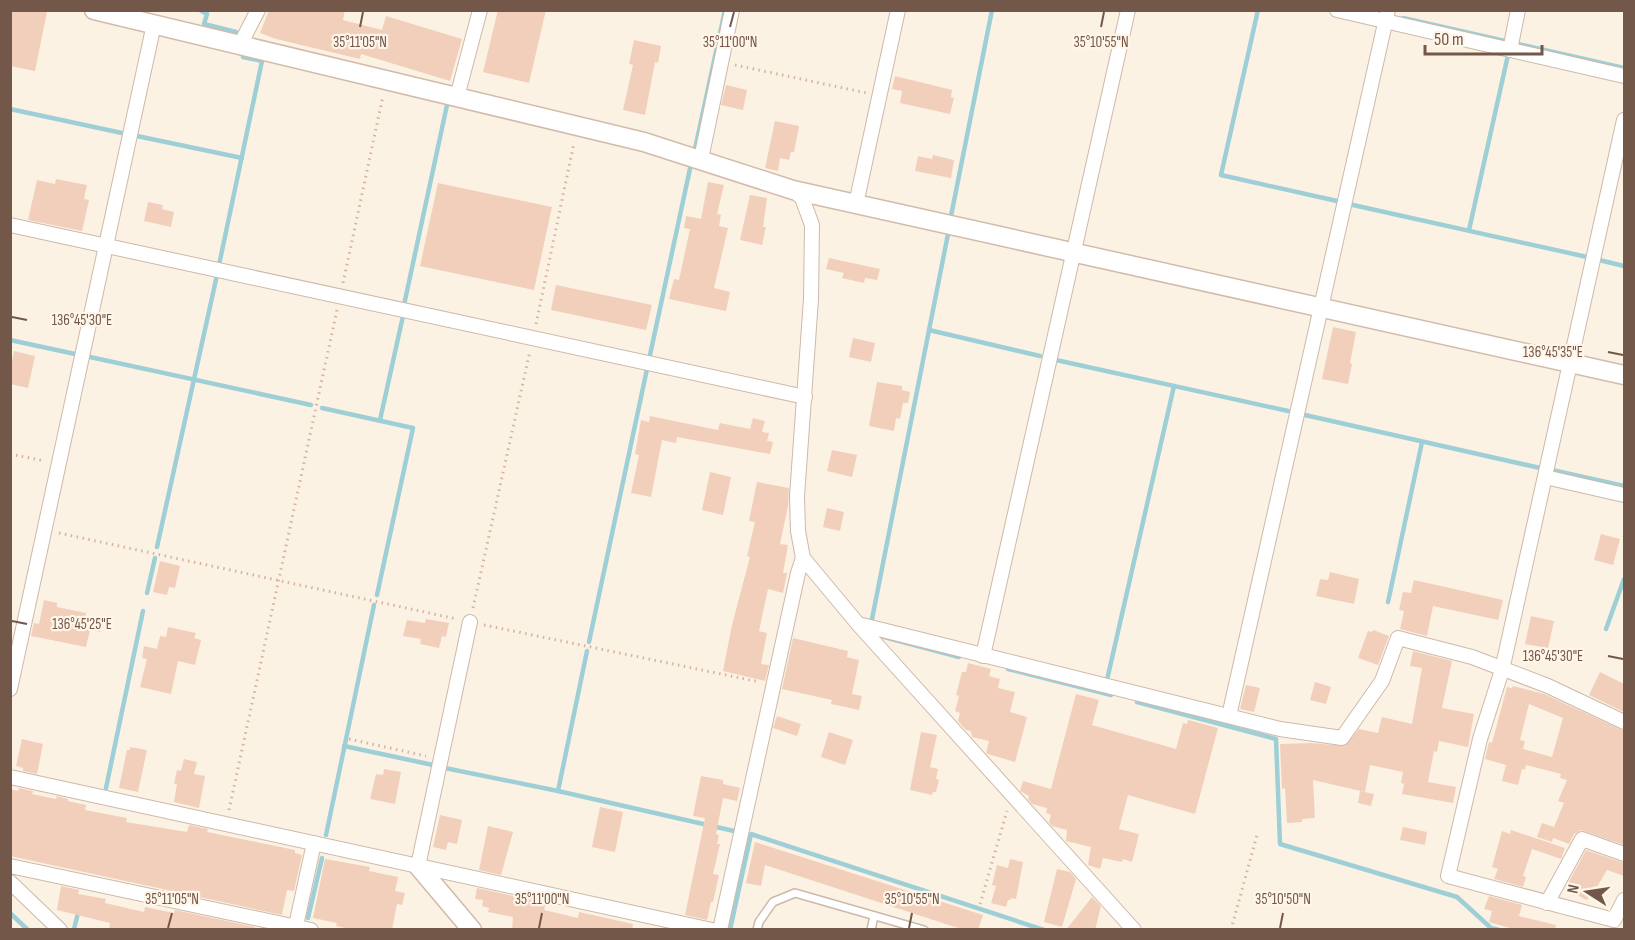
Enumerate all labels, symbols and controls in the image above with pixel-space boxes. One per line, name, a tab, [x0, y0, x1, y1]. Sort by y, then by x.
scale bar	[1425, 18, 1542, 56]
text: 50 m	[1434, 29, 1464, 50]
text: 35°11'05"N	[333, 33, 387, 52]
text: 35°11'00"N	[703, 33, 757, 52]
text: 35°10'55"N	[1073, 33, 1129, 52]
text: 136°45'30"E	[52, 311, 112, 330]
text: 136°45'35"E	[1523, 343, 1583, 362]
text: 136°45'25"E	[52, 615, 112, 634]
text: 136°45'30"E	[1523, 647, 1583, 666]
north arrow	[1557, 862, 1617, 922]
text: N	[1564, 883, 1584, 895]
text: 35°11'05"N	[145, 890, 199, 909]
text: 35°11'00"N	[515, 890, 569, 909]
text: 35°10'55"N	[884, 890, 940, 909]
text: 35°10'50"N	[1255, 890, 1311, 909]

